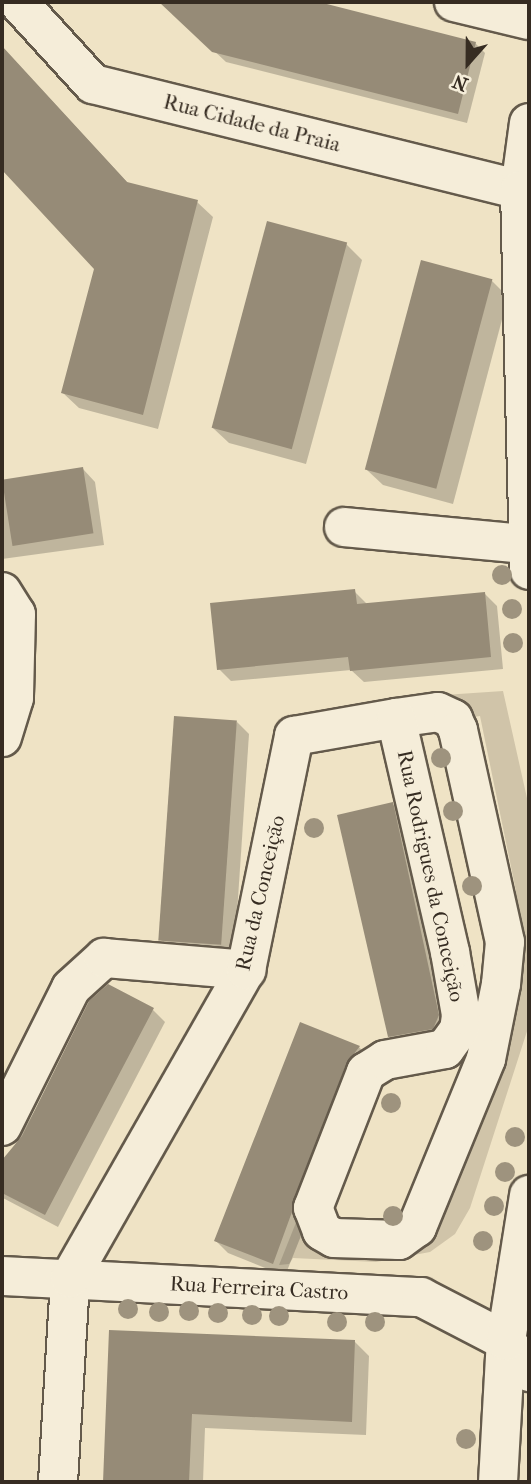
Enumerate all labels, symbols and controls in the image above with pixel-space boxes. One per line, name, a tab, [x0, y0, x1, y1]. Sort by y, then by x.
north arrow	[433, 28, 503, 98]
text: N	[450, 70, 471, 95]
street label: Rua Cidade da Praia	[161, 89, 343, 157]
street label: Rua Rodrigues da Conceição	[392, 748, 470, 1004]
street label: Rua da Conceição	[230, 813, 290, 973]
street label: Rua Ferreira Castro	[169, 1271, 349, 1305]

